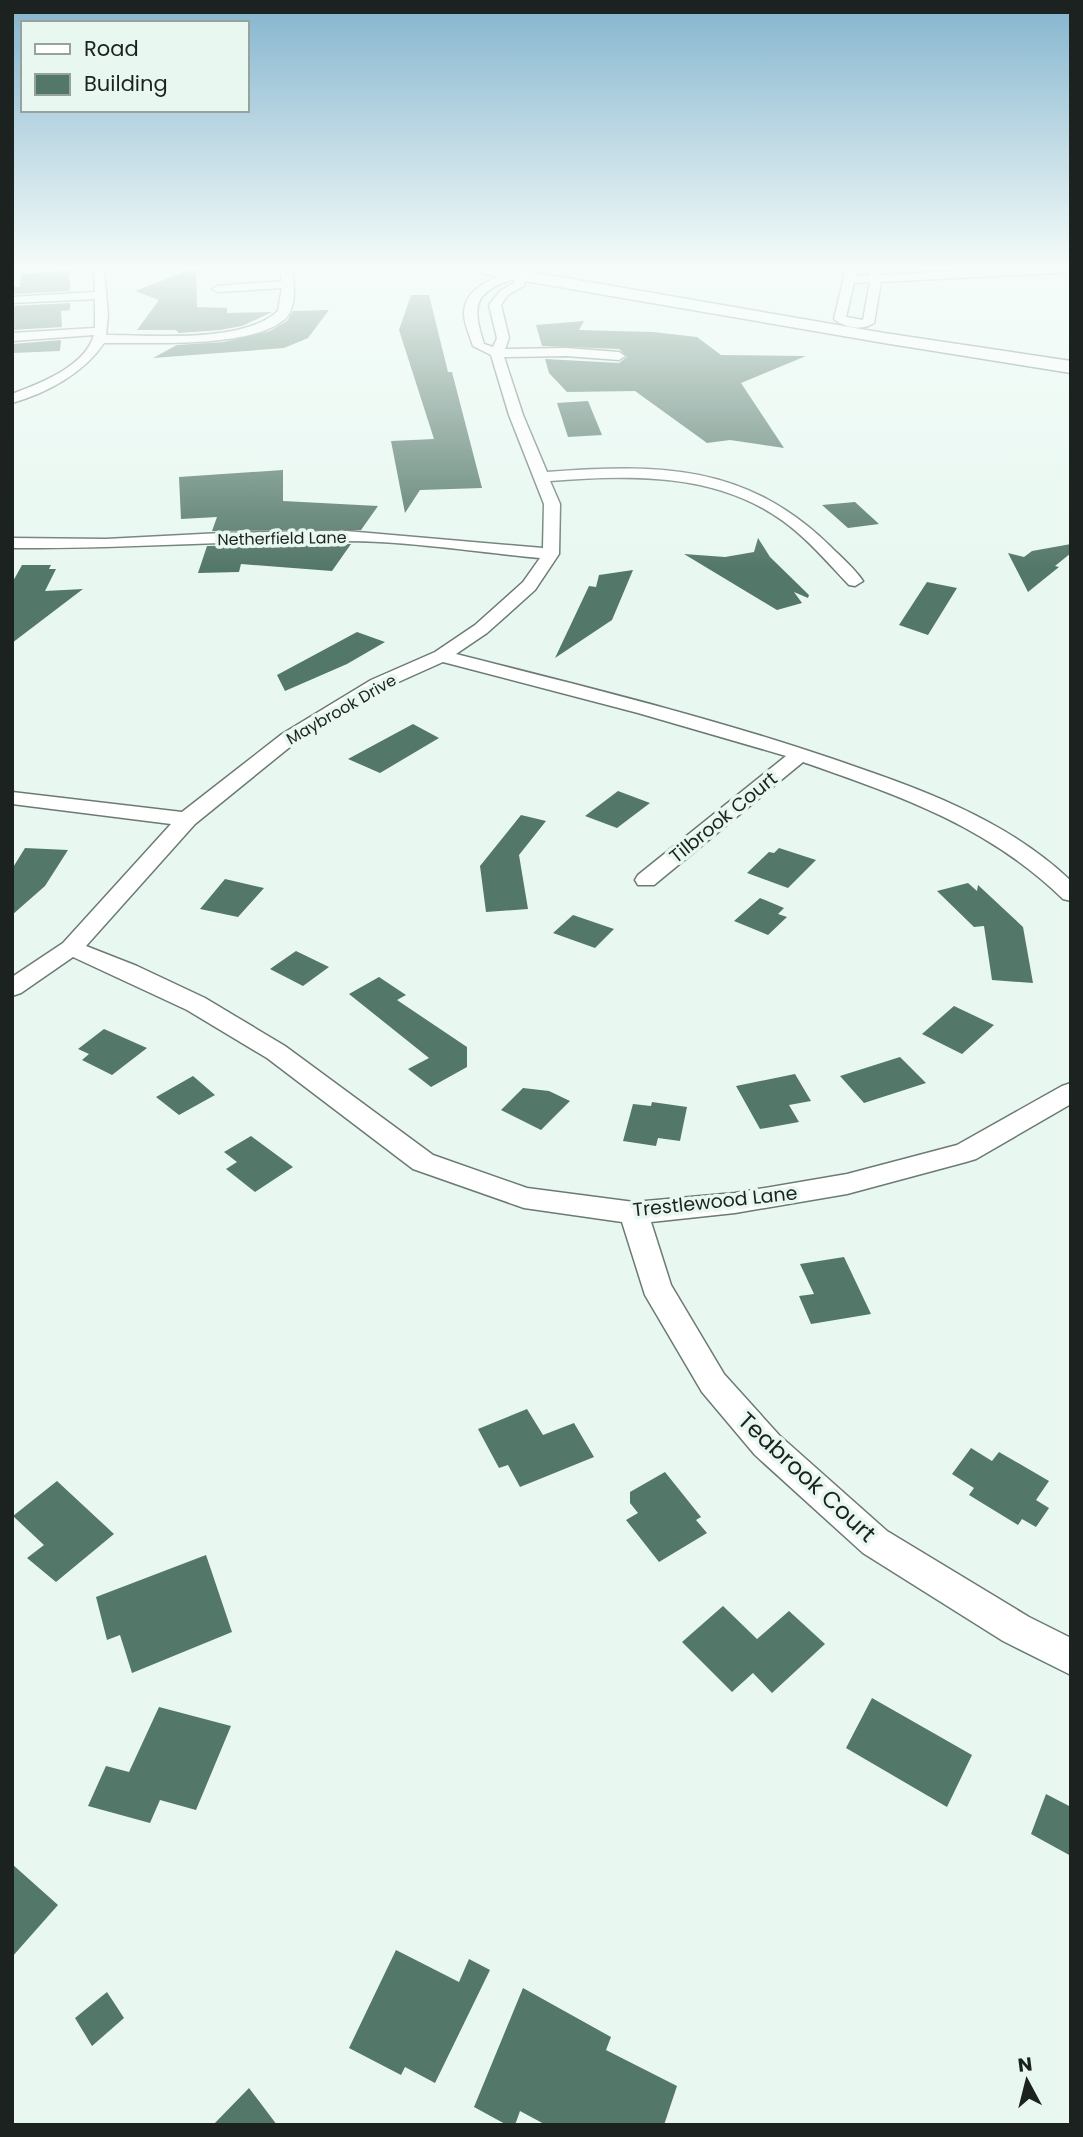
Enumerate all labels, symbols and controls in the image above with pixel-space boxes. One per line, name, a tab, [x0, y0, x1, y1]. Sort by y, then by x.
legend	[21, 21, 248, 112]
text: Road	[84, 34, 139, 63]
text: Building	[84, 69, 168, 98]
street label: Netherfield Lane	[217, 526, 347, 551]
street label: Maybrook Drive	[282, 669, 401, 750]
street label: Tilbrook Court	[664, 765, 783, 869]
street label: Trestlewood Lane	[631, 1179, 799, 1224]
street label: Teabrook Court	[731, 1405, 883, 1549]
north arrow	[992, 2046, 1062, 2116]
text: N	[1016, 2050, 1034, 2079]

